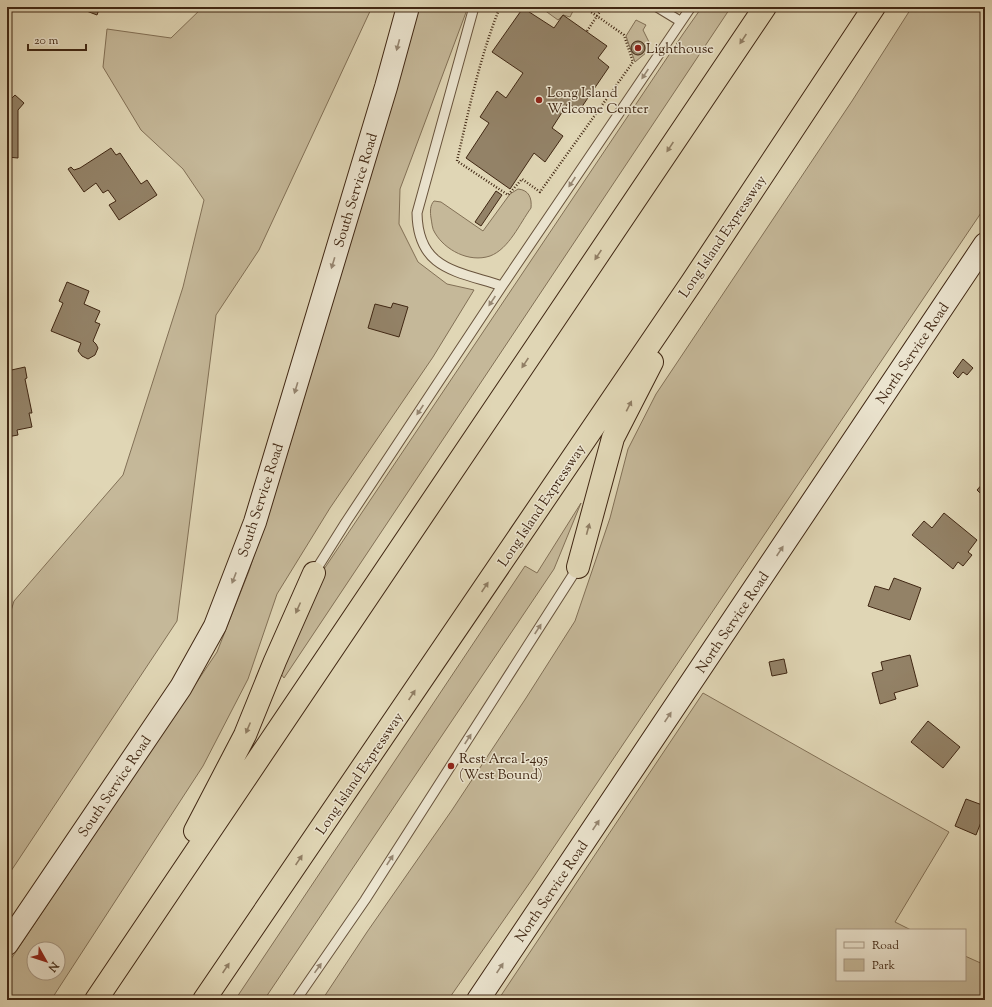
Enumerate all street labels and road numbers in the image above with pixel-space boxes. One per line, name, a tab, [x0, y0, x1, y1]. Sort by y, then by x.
street label: South Service Road	[330, 131, 384, 250]
street label: Long Island Expressway	[675, 172, 772, 302]
street label: North Service Road	[872, 299, 955, 409]
street label: South Service Road	[234, 441, 290, 560]
street label: Long Island Expressway	[494, 441, 591, 571]
street label: North Service Road	[692, 568, 775, 678]
street label: Long Island Expressway	[312, 709, 409, 839]
street label: South Service Road	[74, 732, 157, 842]
street label: North Service Road	[511, 837, 594, 947]

